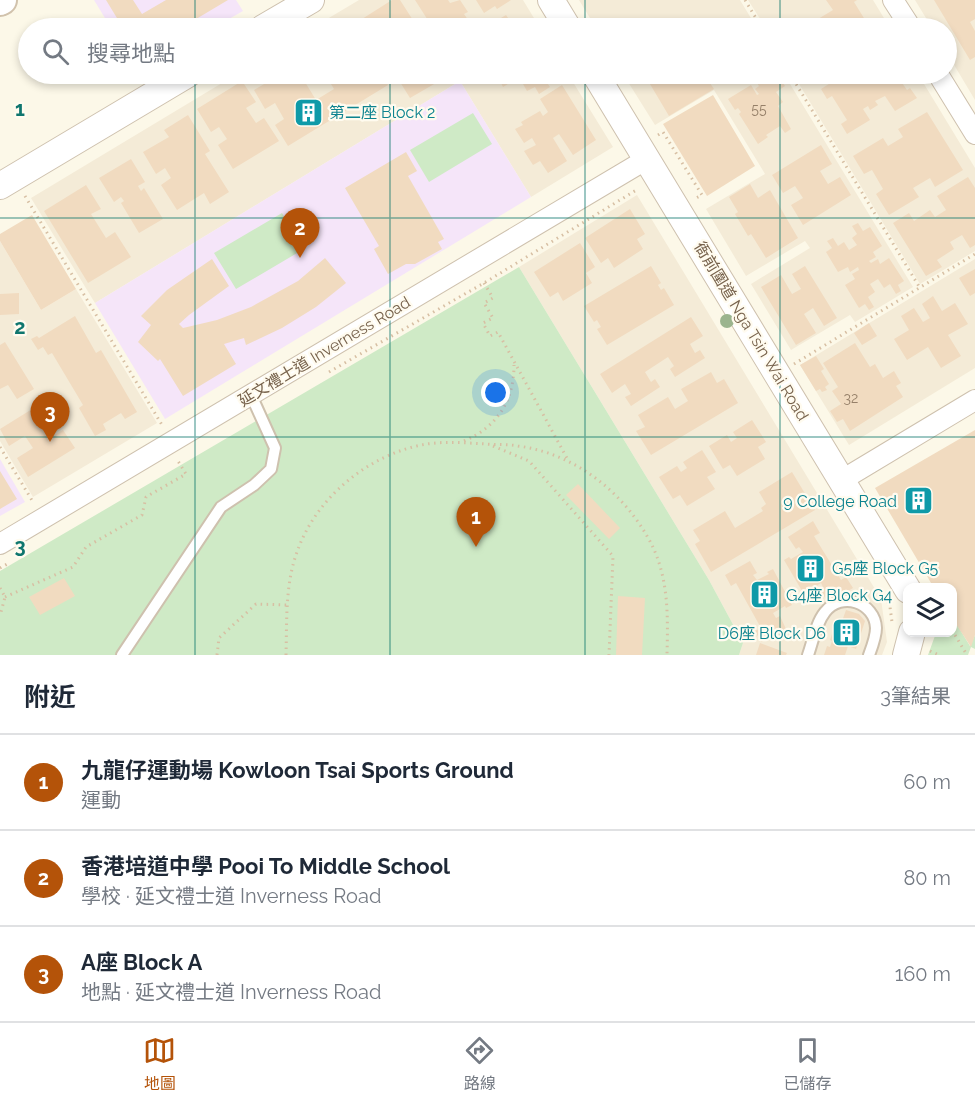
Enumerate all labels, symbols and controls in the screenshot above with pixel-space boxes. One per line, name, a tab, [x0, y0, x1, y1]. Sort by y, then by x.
search box	[18, 18, 957, 84]
icon: search	[39, 35, 72, 68]
text: 搜尋地點	[87, 40, 175, 66]
building icon: 第二座 Block 2	[292, 96, 324, 128]
text: 1	[15, 97, 25, 121]
house number: 55	[751, 101, 767, 117]
place label: 第二座 Block 2	[329, 103, 435, 122]
pin: 2	[280, 208, 320, 258]
street label: 衙前圍道 Nga Tsin Wai Road	[691, 238, 813, 424]
street label: 延文禮士道 Inverness Road	[235, 293, 414, 410]
text: 2	[14, 315, 26, 339]
your location	[481, 378, 510, 407]
house number: 32	[844, 390, 858, 406]
pin: 3	[31, 392, 70, 442]
building icon: 9 College Road	[902, 485, 934, 517]
place label: 9 College Road	[783, 492, 897, 511]
pin: 1	[456, 498, 496, 547]
text: 3	[14, 534, 26, 558]
building icon: G5座 Block G5	[795, 552, 827, 584]
place label: G5座 Block G5	[832, 559, 939, 578]
building icon: G4座 Block G4	[749, 579, 781, 611]
map controls	[903, 583, 957, 637]
button: layers	[903, 583, 957, 637]
place label: G4座 Block G4	[786, 586, 893, 605]
building icon: D6座 Block D6	[831, 617, 863, 649]
place label: D6座 Block D6	[718, 624, 826, 643]
text: 附近	[24, 682, 76, 712]
text: 3筆結果	[880, 684, 951, 708]
text: 九龍仔運動場 Kowloon Tsai Sports Ground	[81, 757, 514, 783]
text: 1	[39, 770, 48, 794]
text: 60 m	[903, 770, 951, 794]
text: 運動	[81, 788, 121, 812]
text: 香港培道中學 Pooi To Middle School	[81, 853, 450, 879]
text: 2	[38, 866, 49, 890]
text: 80 m	[903, 866, 951, 890]
text: 學校 · 延文禮士道 Inverness Road	[81, 884, 381, 908]
text: A座 Block A	[81, 949, 202, 975]
text: 3	[38, 962, 49, 986]
text: 160 m	[895, 962, 951, 986]
text: 地點 · 延文禮士道 Inverness Road	[81, 980, 381, 1004]
tab: 地圖	[143, 1034, 176, 1094]
tab: 路線	[463, 1034, 496, 1094]
tab: 已儲存	[783, 1034, 831, 1094]

